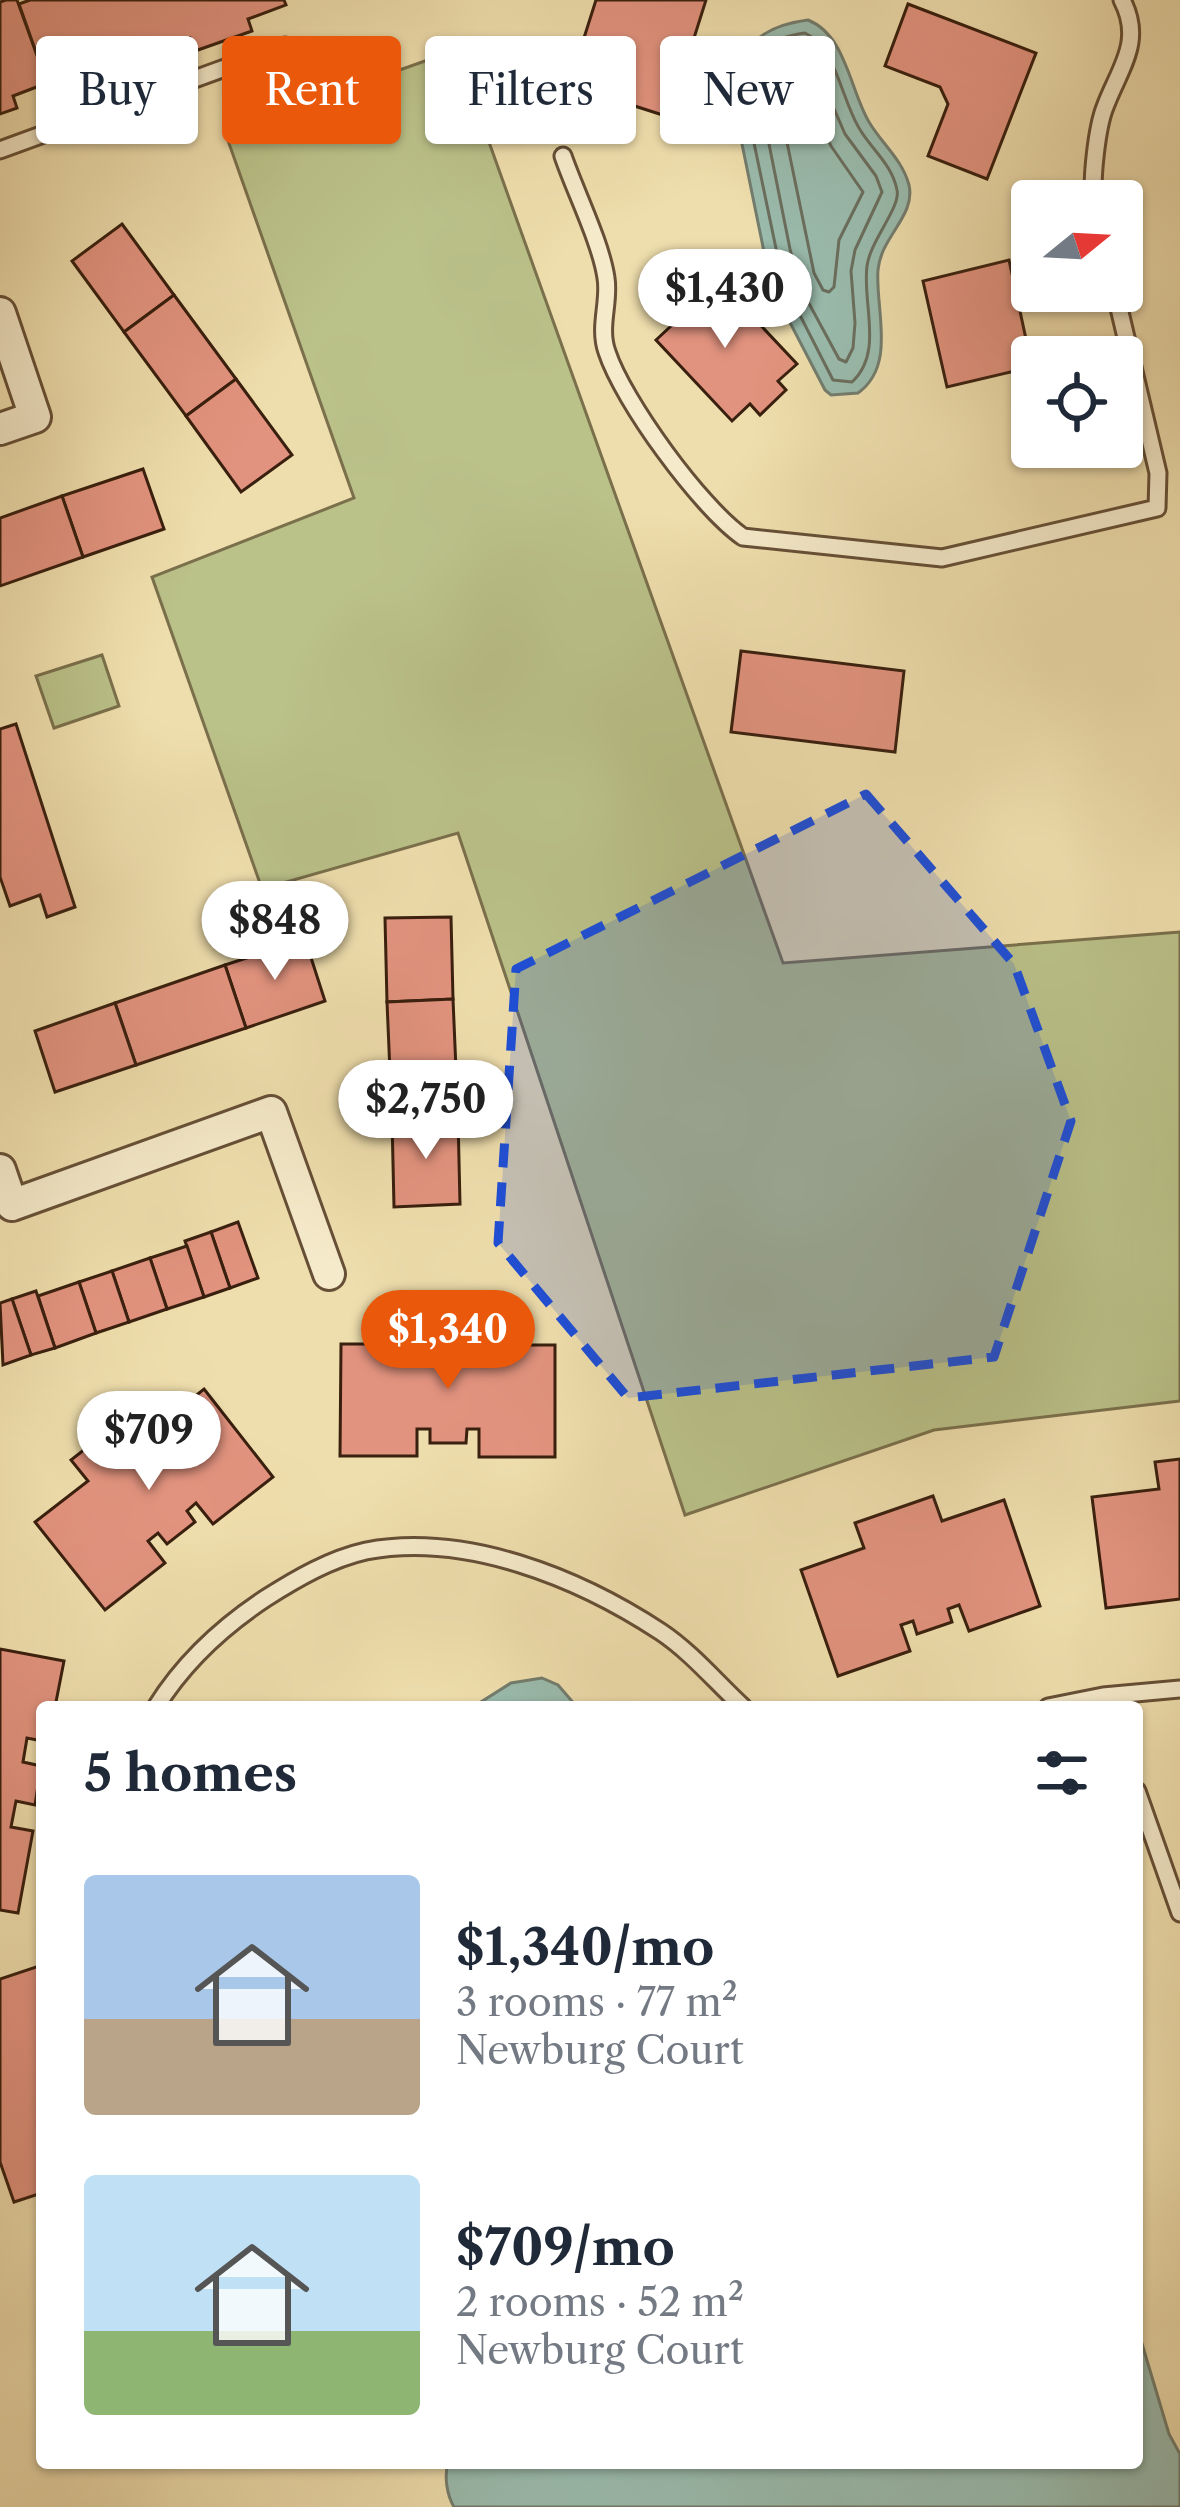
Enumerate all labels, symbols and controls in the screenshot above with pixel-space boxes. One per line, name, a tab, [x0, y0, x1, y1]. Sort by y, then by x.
chip: Buy	[36, 36, 198, 144]
chip: Rent	[222, 36, 401, 144]
chip: Filters	[425, 36, 636, 144]
chip: New	[660, 36, 835, 144]
north arrow	[1011, 180, 1143, 312]
map controls	[1011, 180, 1143, 468]
pin: $1,430	[627, 249, 823, 351]
text: $1,430	[665, 264, 785, 312]
button: locate	[1011, 336, 1143, 468]
pin: $848	[204, 881, 346, 983]
text: $848	[229, 896, 321, 944]
pin: $2,750	[328, 1060, 524, 1162]
text: $2,750	[365, 1075, 487, 1123]
pin: $1,340	[350, 1290, 546, 1392]
text: $1,340	[388, 1305, 508, 1353]
pin: $709	[78, 1391, 220, 1493]
text: $709	[104, 1406, 194, 1454]
icon: filters	[1029, 1740, 1095, 1806]
text: 5 homes	[84, 1742, 297, 1804]
text: $1,340/mo	[456, 1916, 714, 1978]
icon: home	[180, 1923, 324, 2067]
text: 3 rooms · 77 m²	[456, 1978, 738, 2026]
text: Newburg Court	[456, 2026, 744, 2074]
text: $709/mo	[456, 2216, 675, 2278]
icon: home	[180, 2223, 324, 2367]
text: 2 rooms · 52 m²	[456, 2278, 744, 2326]
text: Newburg Court	[456, 2326, 744, 2374]

